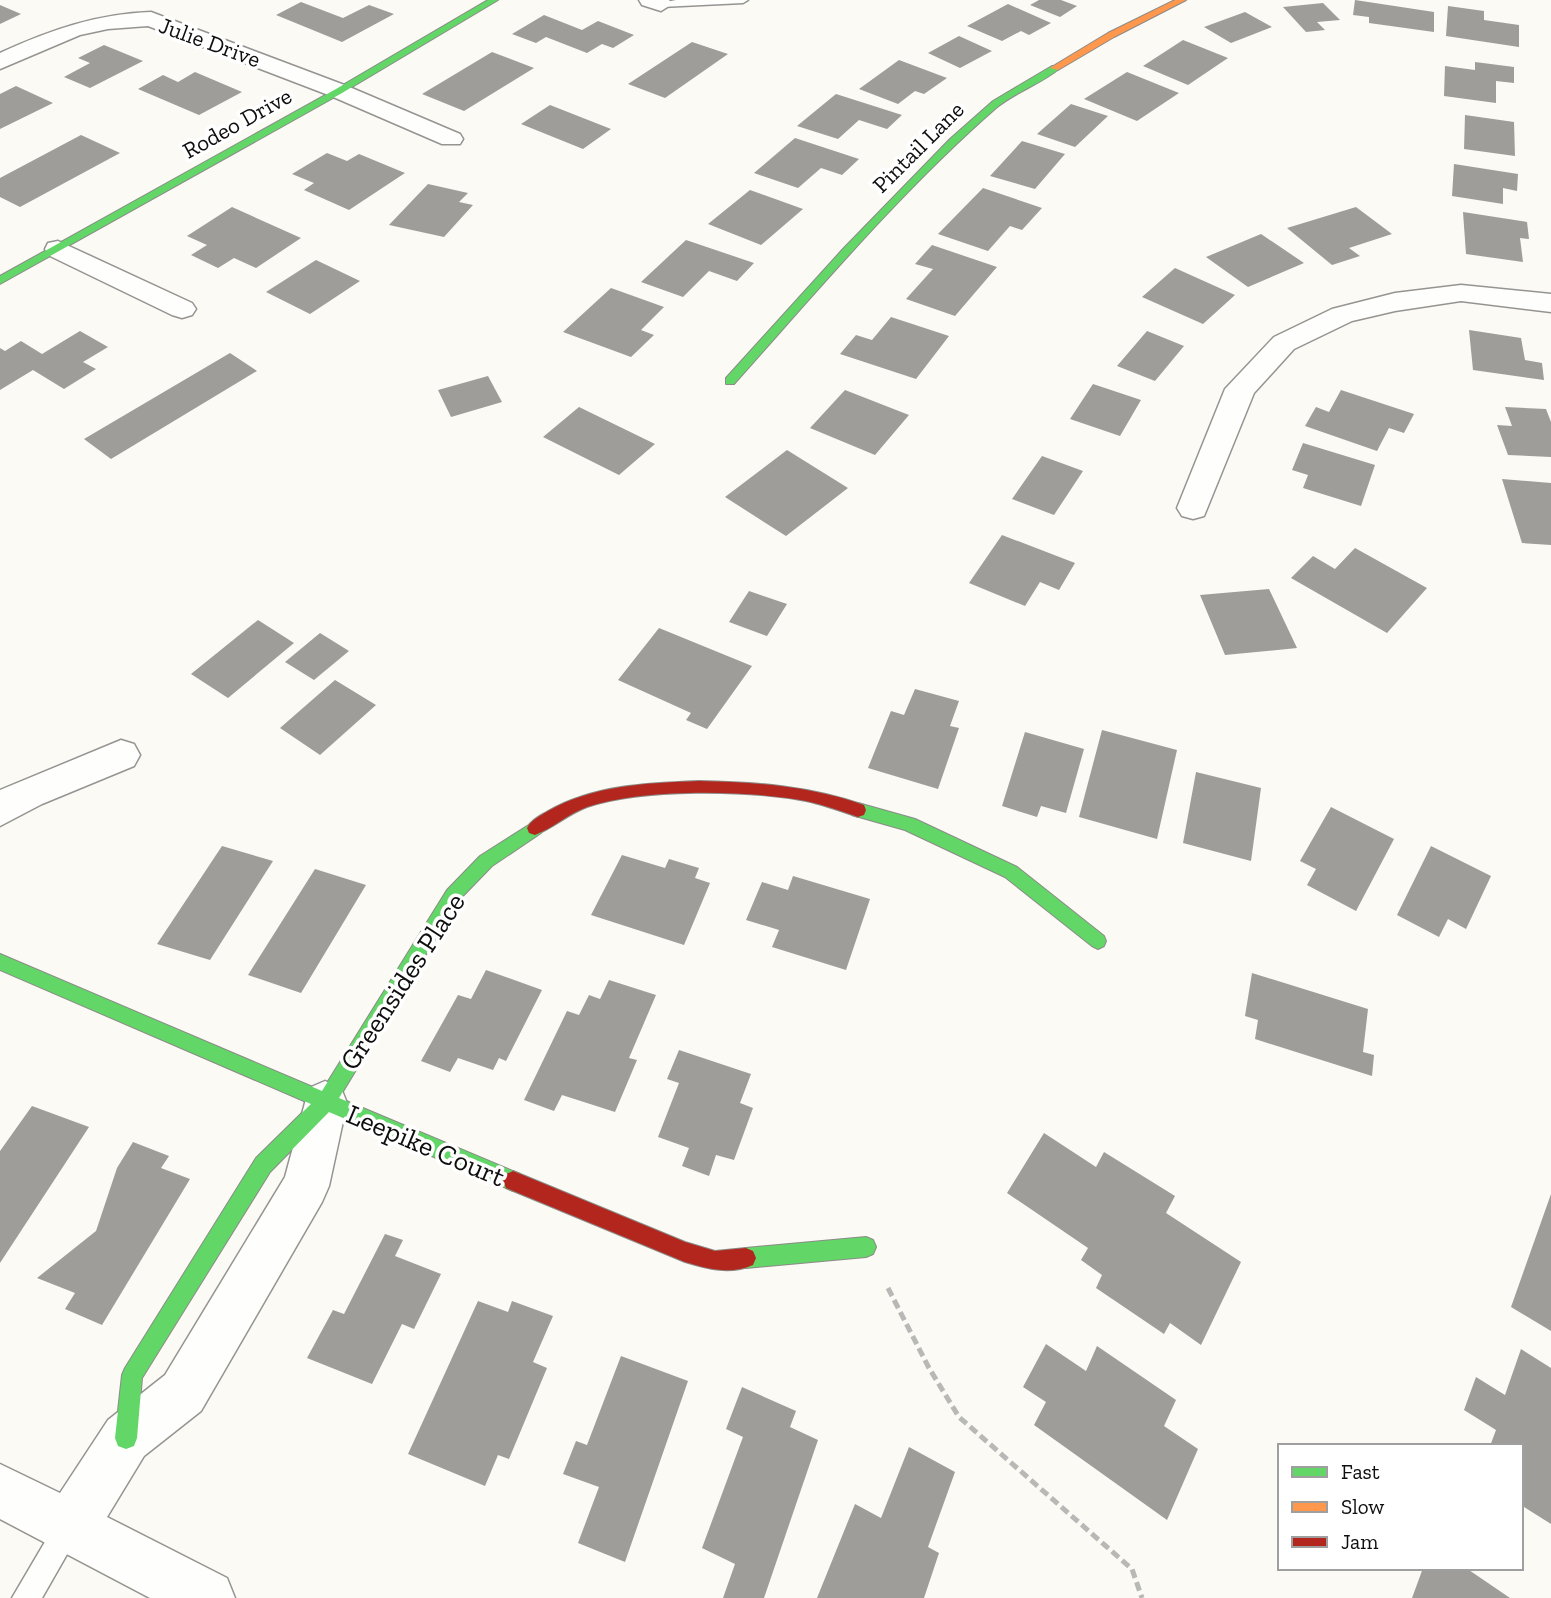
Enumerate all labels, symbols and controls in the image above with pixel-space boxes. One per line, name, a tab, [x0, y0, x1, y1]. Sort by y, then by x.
street label: Julie Drive	[156, 11, 264, 73]
street label: Rodeo Drive	[178, 82, 296, 164]
street label: Pintail Lane	[866, 95, 970, 199]
street label: Greensides Place	[333, 887, 472, 1076]
street label: Leepike Court	[342, 1097, 510, 1194]
legend	[1278, 1444, 1523, 1570]
text: Fast	[1341, 1459, 1380, 1484]
text: Slow	[1341, 1494, 1384, 1519]
text: Jam	[1341, 1529, 1378, 1554]

